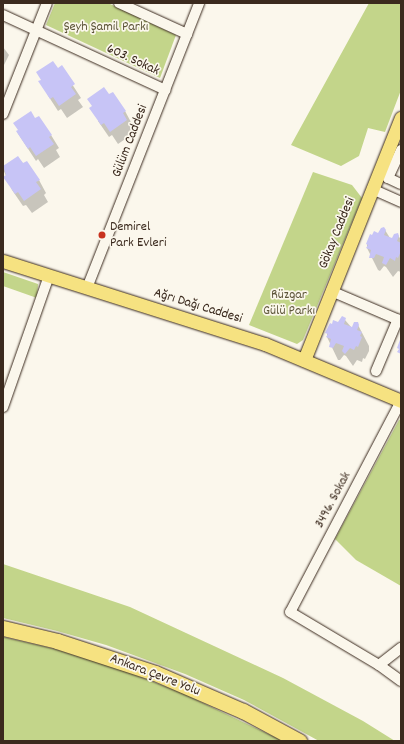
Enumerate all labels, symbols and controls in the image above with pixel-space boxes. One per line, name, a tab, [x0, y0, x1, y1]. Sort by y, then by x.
park label: Şeyh Şamil Parkı	[64, 19, 148, 35]
street label: 603. Sokak	[104, 40, 162, 80]
street label: Gülüm Caddesi	[108, 102, 152, 180]
street label: Gökay Caddesi	[315, 195, 359, 271]
place label: Demirel Park Evleri	[110, 219, 167, 252]
marker: Demirel Park Evleri	[97, 230, 107, 240]
street label: Ağrı Dağı Caddesi	[152, 285, 244, 327]
park label: Rüzgar Gülü Parkı	[263, 287, 315, 320]
street label: 3496. Sokak	[311, 469, 355, 531]
street label: Ankara Çevre Yolu	[108, 650, 202, 700]

